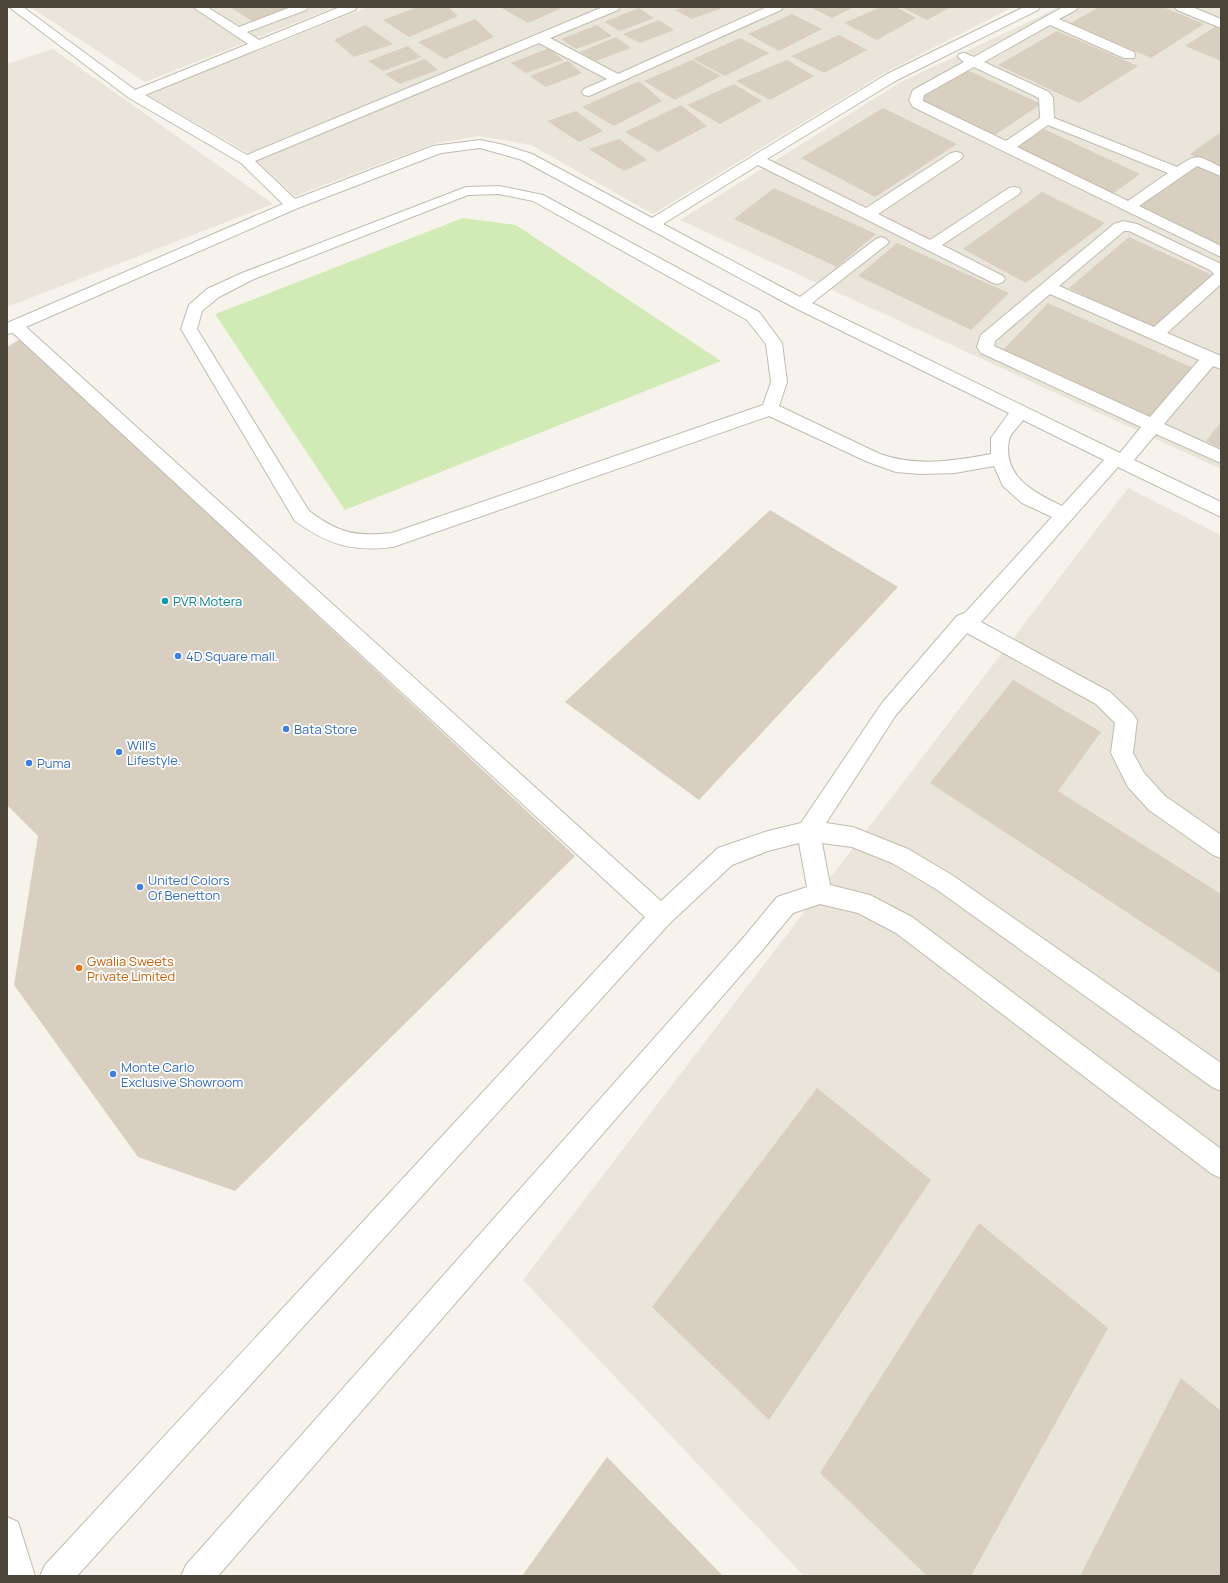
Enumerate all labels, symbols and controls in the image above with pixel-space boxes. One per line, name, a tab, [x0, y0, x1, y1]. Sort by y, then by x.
place label: PVR Motera	[173, 592, 242, 610]
marker: PVR Motera	[160, 596, 170, 606]
place label: 4D Square mall.	[186, 647, 278, 665]
marker: 4D Square mall.	[173, 651, 183, 661]
place label: Bata Store	[294, 720, 357, 738]
marker: Bata Store	[281, 724, 291, 734]
place label: Will's Lifestyle.	[127, 736, 181, 769]
marker: Will's Lifestyle.	[114, 747, 124, 757]
place label: Puma	[37, 754, 71, 772]
marker: Puma	[24, 758, 34, 768]
place label: United Colors Of Benetton	[148, 871, 230, 904]
marker: United Colors Of Benetton	[135, 882, 145, 892]
place label: Gwalia Sweets Private Limited	[87, 952, 175, 985]
marker: Gwalia Sweets Private Limited	[74, 963, 84, 973]
place label: Monte Carlo Exclusive Showroom	[121, 1058, 243, 1091]
marker: Monte Carlo Exclusive Showroom	[108, 1069, 118, 1079]

